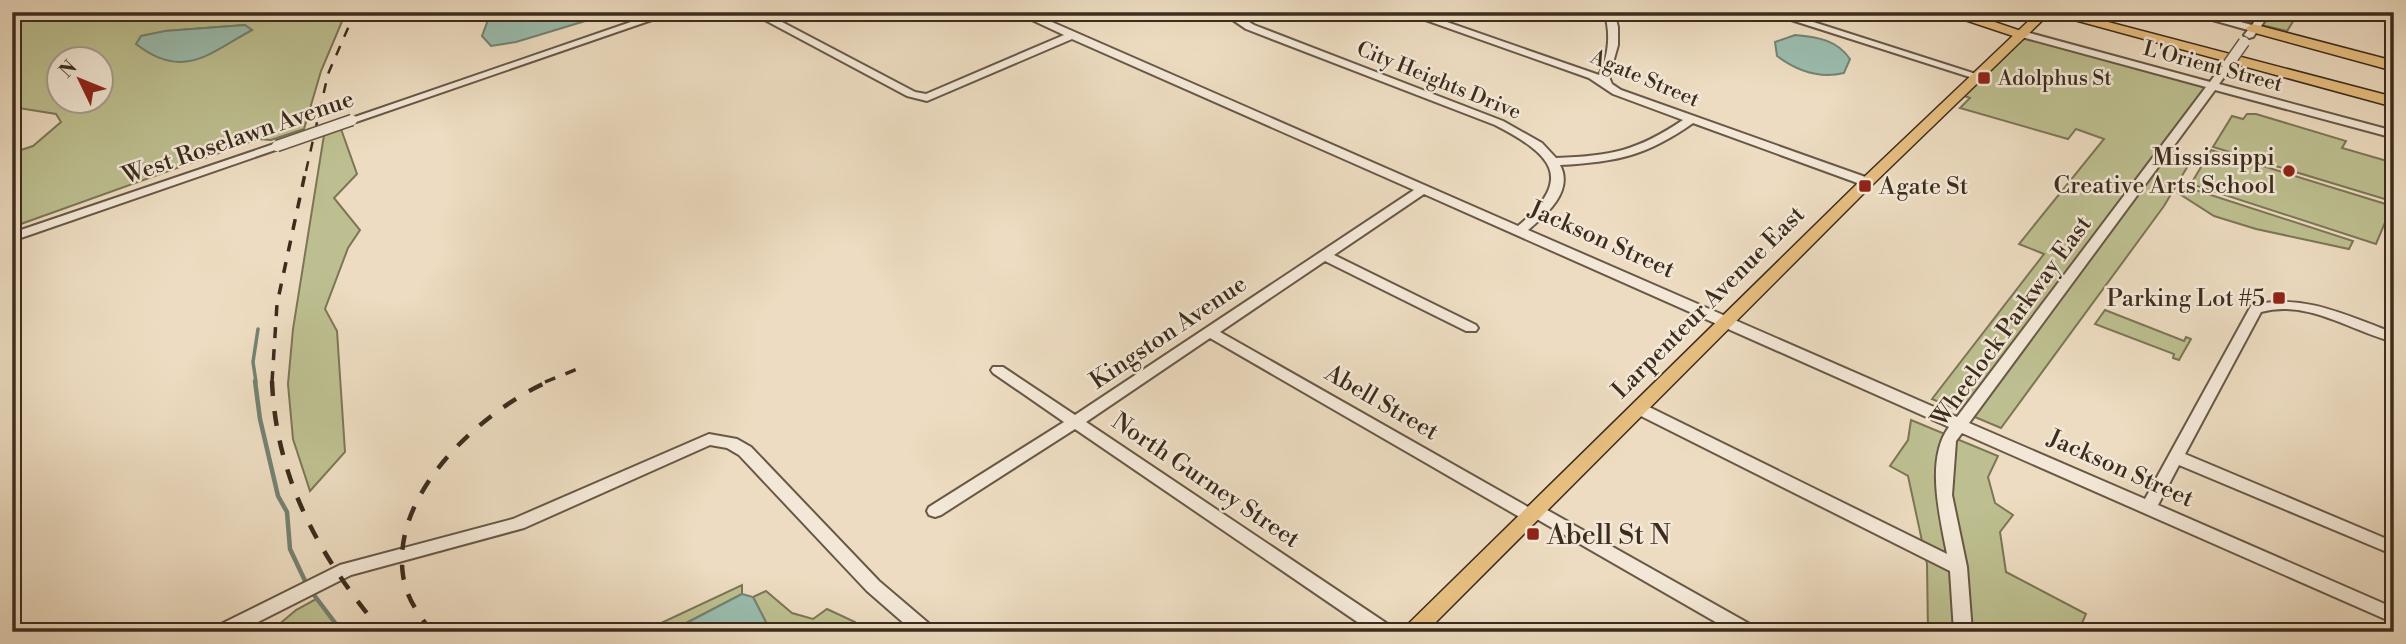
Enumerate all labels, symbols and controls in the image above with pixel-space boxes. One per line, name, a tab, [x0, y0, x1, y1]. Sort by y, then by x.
street label: City Heights Drive	[1353, 36, 1525, 126]
street label: L'Orient Street	[2140, 36, 2286, 98]
street label: Agate Street	[1585, 44, 1703, 114]
north arrow	[46, 46, 116, 116]
text: N	[54, 55, 82, 83]
place label: Adolphus St	[1997, 66, 2112, 92]
marker: Adolphus St	[1976, 70, 1992, 86]
street label: West Roselawn Avenue	[118, 84, 358, 192]
place label: Mississippi Creative Arts School	[2053, 143, 2275, 201]
marker: Mississippi Creative Arts School	[2281, 163, 2297, 179]
place label: Agate St	[1878, 172, 1969, 202]
marker: Agate St	[1857, 178, 1873, 194]
street label: Jackson Street	[1523, 194, 1680, 286]
street label: Larpenteur Avenue East	[1606, 200, 1812, 406]
street label: Wheelock Parkway East	[1925, 210, 2099, 434]
street label: Kingston Avenue	[1084, 269, 1253, 396]
place label: Parking Lot #5	[2107, 284, 2265, 314]
marker: Parking Lot #5	[2271, 290, 2287, 306]
street label: Abell Street	[1318, 358, 1444, 448]
street label: North Gurney Street	[1106, 407, 1306, 555]
street label: Jackson Street	[2042, 423, 2199, 515]
place label: Abell St N	[1546, 518, 1671, 553]
marker: Abell St N	[1525, 526, 1541, 542]

